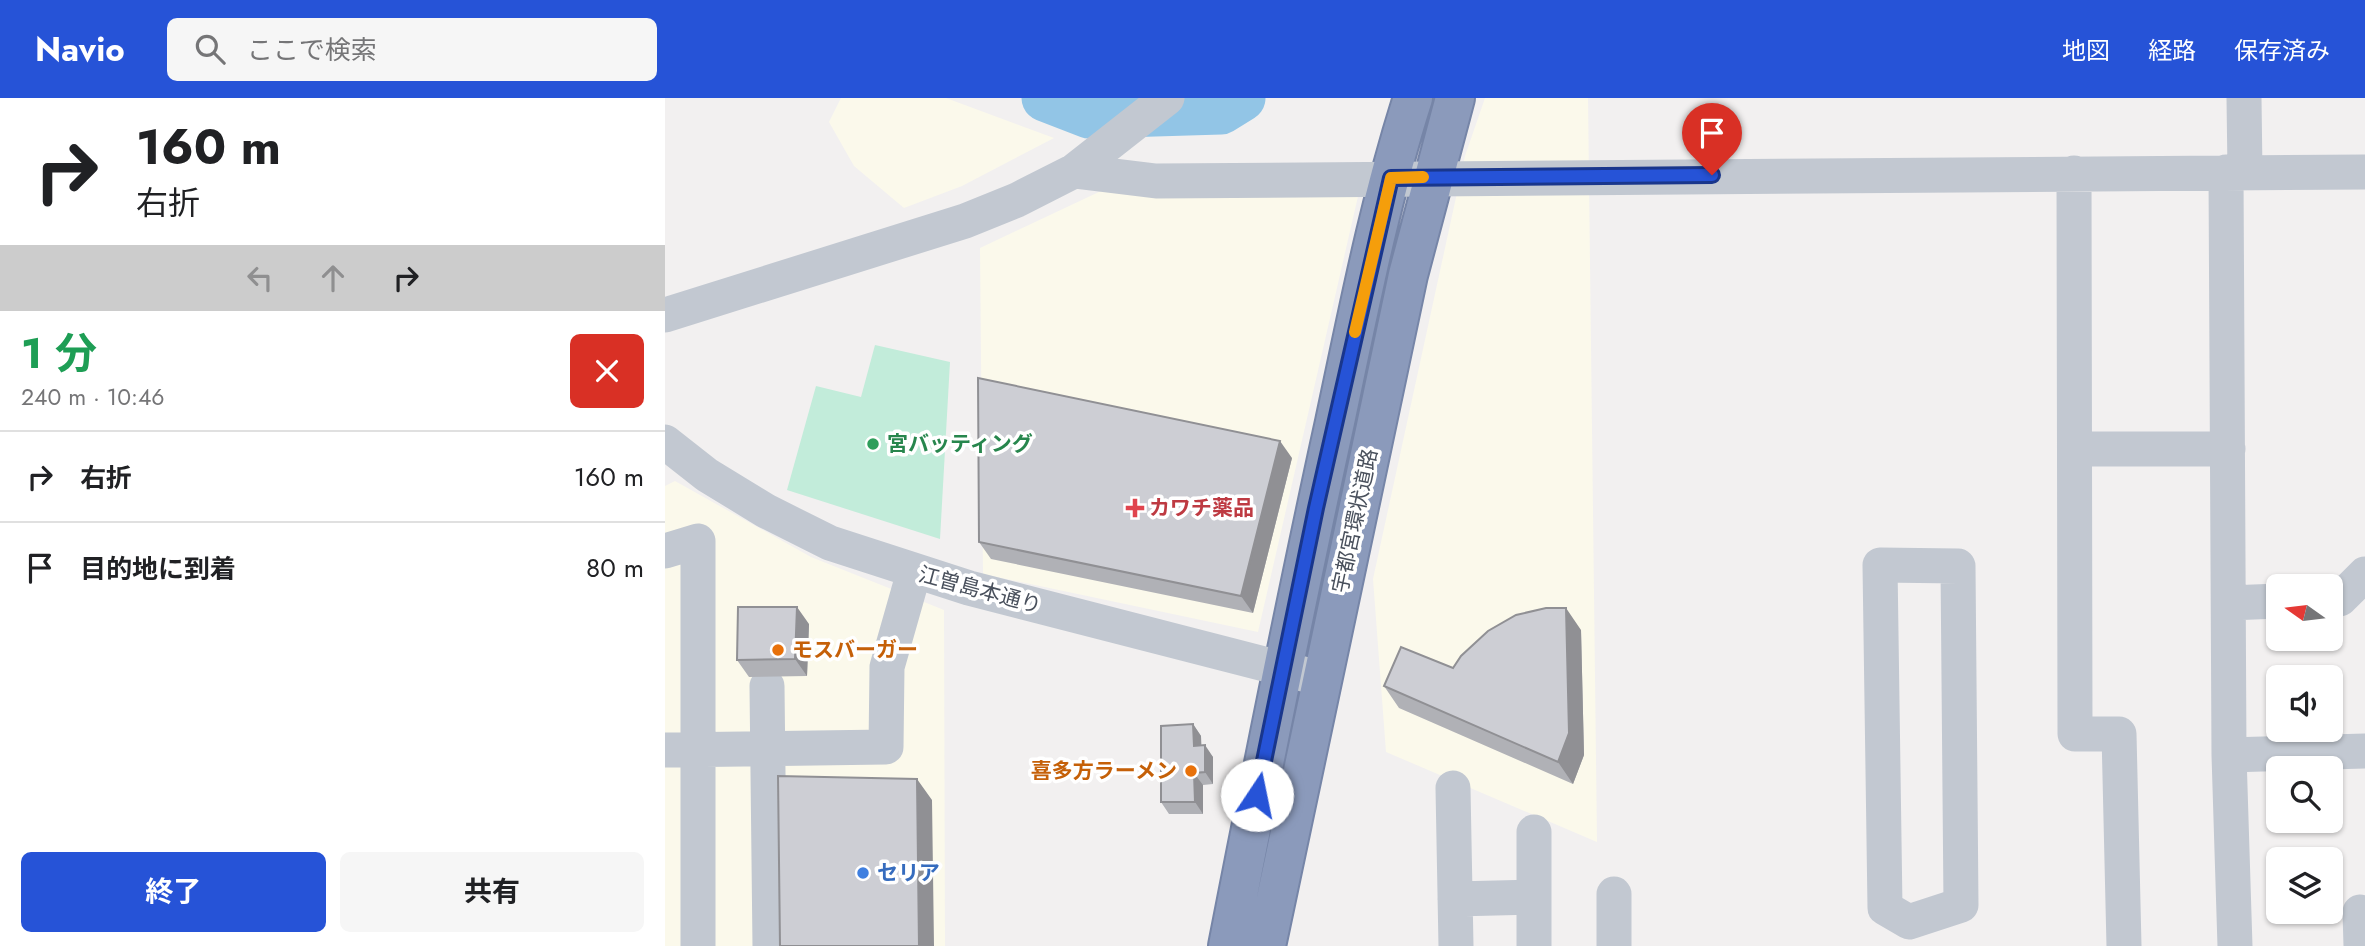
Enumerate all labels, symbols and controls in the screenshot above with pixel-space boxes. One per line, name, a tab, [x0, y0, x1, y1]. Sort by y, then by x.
search box	[167, 18, 657, 81]
text: Navio	[35, 26, 125, 73]
icon: search	[191, 30, 229, 68]
text: ここで検索	[247, 31, 377, 69]
text: 地図	[2062, 33, 2110, 68]
text: 経路	[2148, 33, 2196, 68]
text: 保存済み	[2234, 33, 2330, 68]
pin	[1682, 103, 1742, 175]
text: 160 m	[136, 112, 281, 182]
icon: arrive	[1693, 114, 1731, 152]
icon: right	[21, 126, 112, 217]
text: 右折	[136, 180, 200, 226]
icon: left	[241, 259, 279, 297]
icon: ahead	[314, 259, 352, 297]
icon: right	[387, 259, 425, 297]
text: 1 分	[21, 323, 97, 384]
button: close	[570, 334, 644, 408]
text: 240 m · 10:46	[21, 380, 165, 414]
place label: 宮バッティング	[887, 429, 1033, 459]
marker: 宮バッティング	[865, 436, 881, 452]
street label: 宇都宮環状道路	[1325, 446, 1385, 596]
icon: right	[21, 458, 59, 496]
text: 160 m	[574, 458, 644, 496]
text: 右折	[80, 459, 132, 497]
place label: カワチ薬品	[1149, 493, 1254, 523]
marker: カワチ薬品	[1127, 500, 1143, 516]
icon: arrive	[21, 549, 59, 587]
text: 80 m	[586, 549, 644, 587]
text: 目的地に到着	[80, 550, 236, 588]
street label: 江曽島本通り	[915, 559, 1045, 621]
north arrow	[2266, 574, 2343, 651]
map controls	[2266, 574, 2343, 924]
place label: モスバーガー	[792, 635, 918, 665]
marker: モスバーガー	[770, 642, 786, 658]
button: sound	[2266, 665, 2343, 742]
place label: 喜多方ラーメン	[1031, 756, 1177, 786]
button: search	[2266, 756, 2343, 833]
position arrow	[1220, 758, 1294, 832]
marker: 喜多方ラーメン	[1183, 763, 1199, 779]
button: layers	[2266, 847, 2343, 924]
button: 終了	[21, 852, 326, 932]
button: 共有	[340, 852, 644, 932]
place label: セリア	[877, 858, 940, 888]
marker: セリア	[855, 865, 871, 881]

